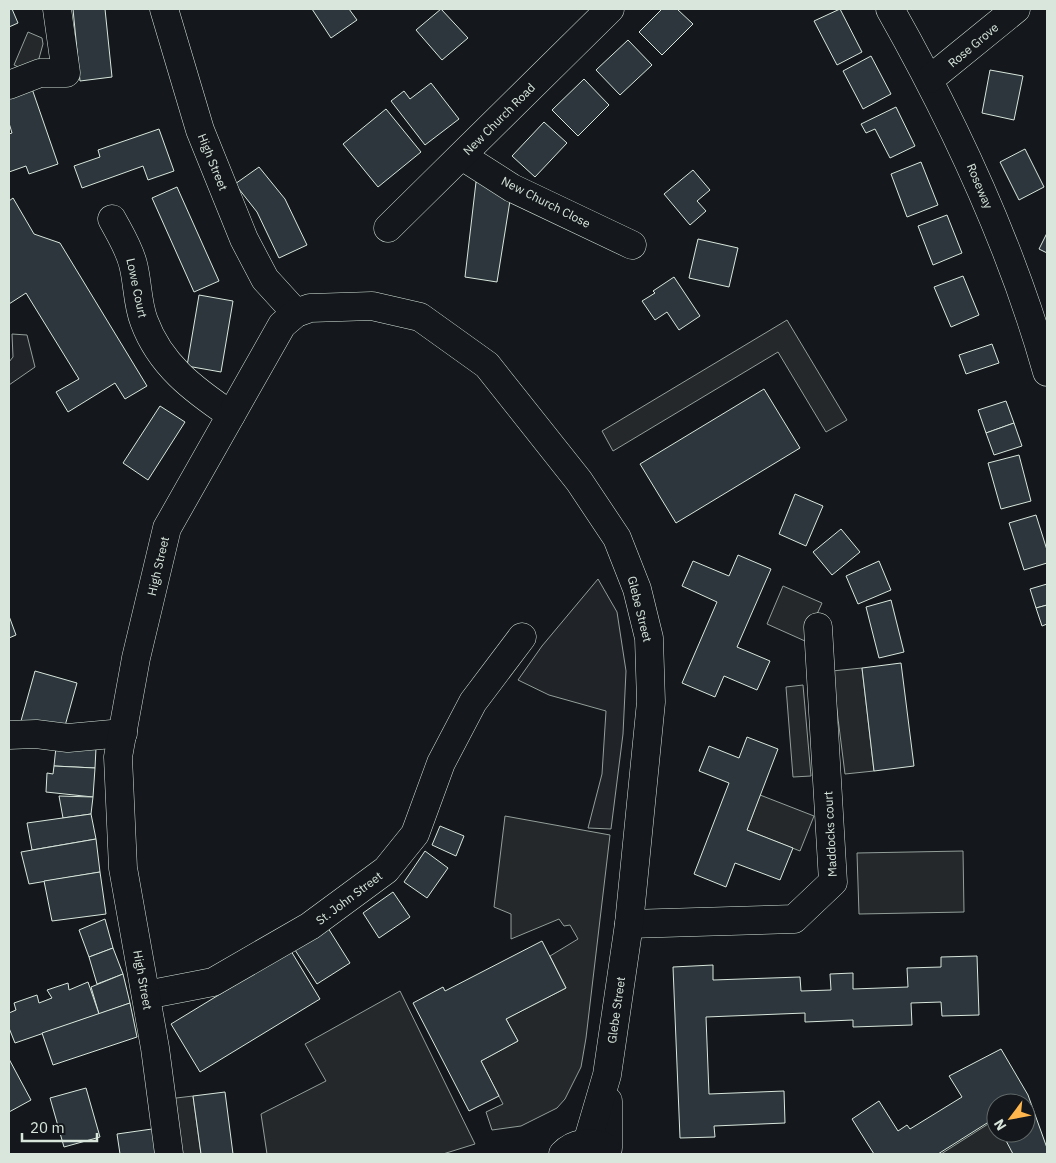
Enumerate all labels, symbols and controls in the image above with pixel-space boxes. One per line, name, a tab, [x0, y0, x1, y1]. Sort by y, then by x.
street label: Rose Grove	[945, 19, 1002, 70]
street label: New Church Road	[460, 80, 538, 158]
street label: High Street	[195, 131, 231, 193]
street label: Roseway	[964, 161, 996, 211]
street label: New Church Close	[499, 173, 593, 231]
street label: Lowe Court	[123, 257, 151, 319]
street label: High Street	[144, 535, 172, 597]
street label: Glebe Street	[625, 574, 655, 644]
street label: Maddocks court	[820, 791, 840, 877]
street label: St. John Street	[313, 868, 385, 928]
street label: High Street	[130, 949, 156, 1011]
street label: Glebe Street	[604, 976, 628, 1044]
north arrow	[986, 1093, 1036, 1143]
scale bar	[22, 1110, 98, 1142]
text: N	[990, 1116, 1010, 1134]
text: 20 m	[30, 1118, 65, 1137]

